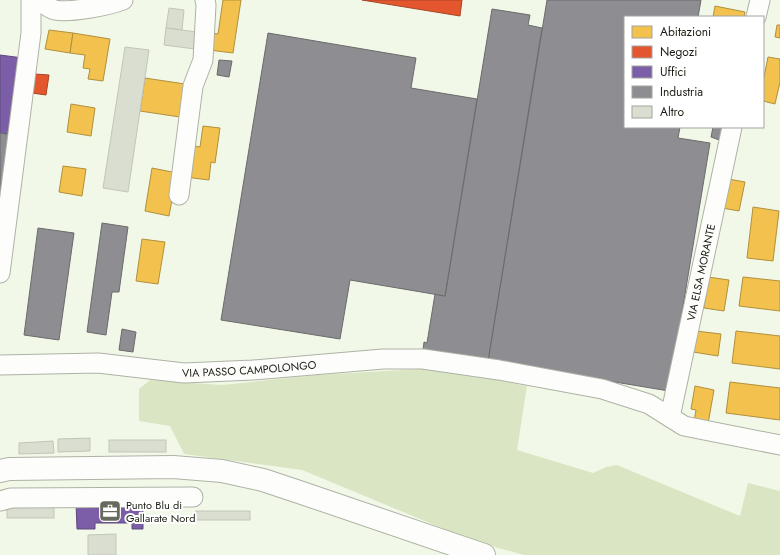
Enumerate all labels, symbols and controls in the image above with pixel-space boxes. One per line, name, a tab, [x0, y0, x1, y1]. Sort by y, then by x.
legend	[624, 16, 764, 128]
text: Abitazioni	[660, 23, 711, 41]
text: Negozi	[660, 43, 697, 61]
text: Uffici	[660, 63, 686, 81]
text: Industria	[660, 83, 703, 101]
text: Altro	[660, 103, 684, 121]
street label: VIA ELSA MORANTE	[683, 222, 719, 322]
street label: VIA PASSO CAMPOLONGO	[182, 357, 317, 381]
place label: Punto Blu di Gallarate Nord	[126, 497, 195, 526]
office icon: Punto Blu di Gallarate Nord	[97, 498, 123, 524]

